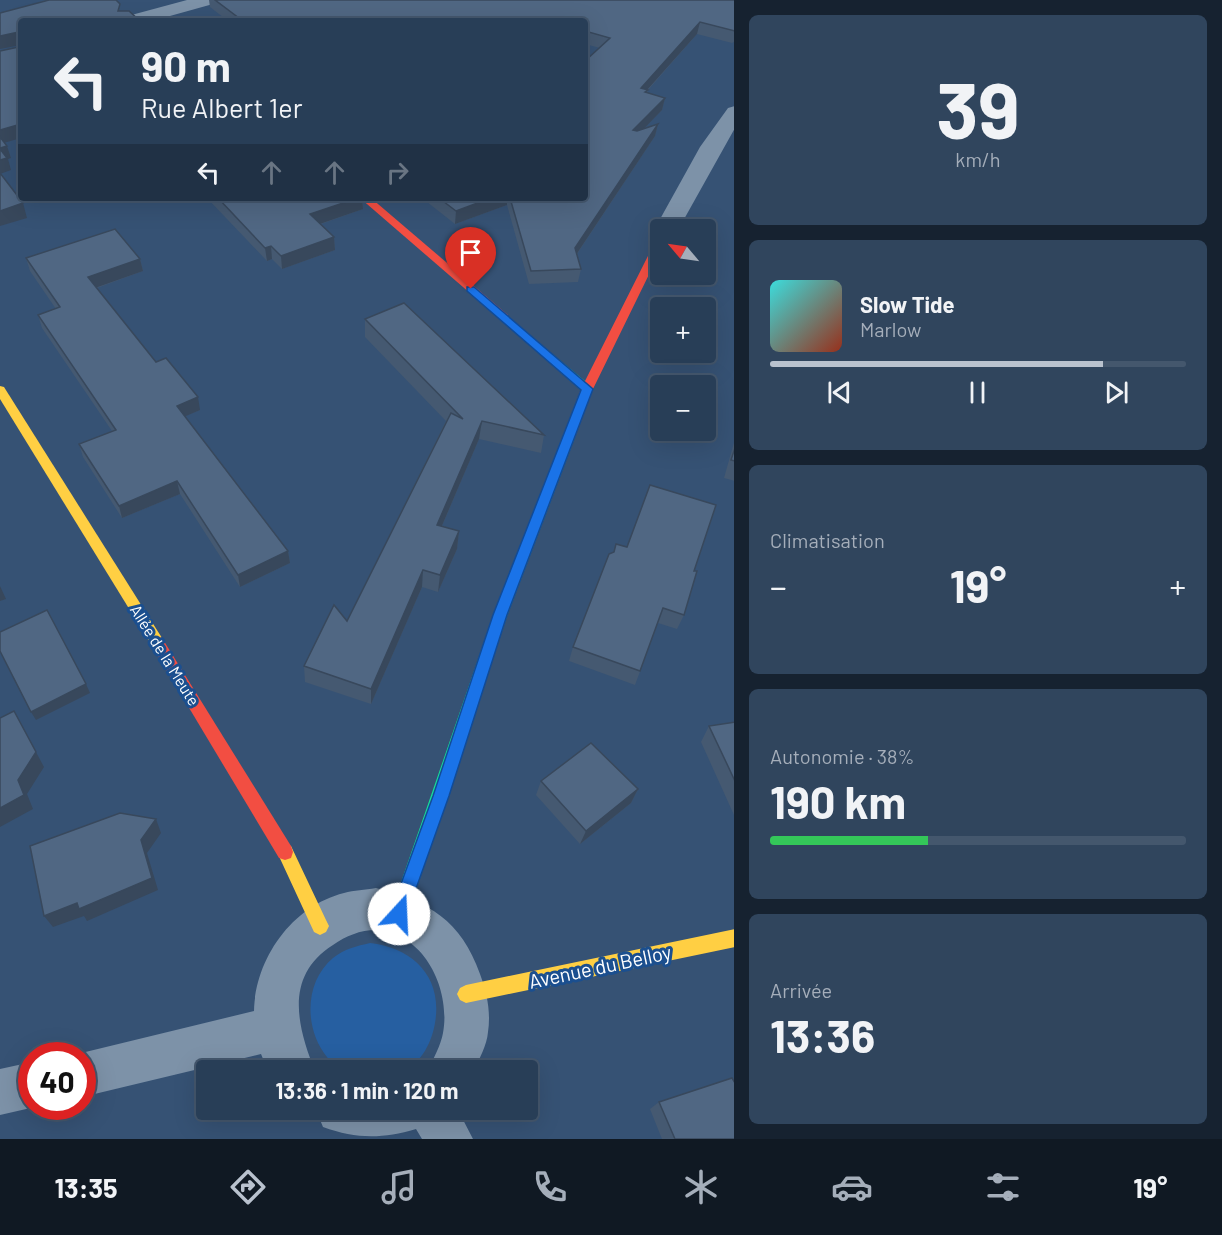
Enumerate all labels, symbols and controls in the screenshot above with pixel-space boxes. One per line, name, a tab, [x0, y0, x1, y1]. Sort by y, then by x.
text: 90 m	[141, 40, 231, 90]
icon: left	[42, 42, 120, 120]
text: 39	[936, 61, 1020, 155]
text: Rue Albert 1er	[141, 91, 302, 123]
text: km/h	[955, 147, 1001, 171]
icon: left	[192, 156, 225, 189]
icon: ahead	[255, 156, 288, 189]
icon: ahead	[318, 156, 351, 189]
icon: right	[381, 156, 414, 189]
north arrow	[650, 219, 716, 285]
map controls	[650, 219, 716, 441]
pin	[445, 227, 496, 289]
icon: arrive	[454, 236, 487, 269]
text: Slow Tide	[860, 291, 955, 317]
button: +	[650, 297, 716, 363]
text: Marlow	[860, 317, 921, 341]
button: −	[650, 375, 716, 441]
icon: previous	[823, 376, 856, 409]
icon: pause	[961, 376, 994, 409]
icon: next	[1100, 376, 1133, 409]
text: Climatisation	[770, 528, 885, 552]
text: 19°	[950, 558, 1006, 612]
text: −	[770, 566, 787, 606]
text: +	[1170, 566, 1186, 606]
street label: Allée de la Meute	[127, 601, 204, 709]
text: Autonomie · 38%	[770, 744, 914, 768]
text: 190 km	[770, 774, 906, 828]
position arrow	[367, 882, 431, 946]
street label: Avenue du Belloy	[526, 939, 673, 993]
text: Arrivée	[770, 978, 832, 1002]
text: 13:36	[770, 1008, 875, 1062]
speed limit sign: 40	[18, 1042, 96, 1120]
text: 13:36 · 1 min · 120 m	[276, 1077, 458, 1103]
icon: directions	[227, 1166, 269, 1208]
icon: music	[378, 1166, 420, 1208]
icon: phone	[529, 1166, 571, 1208]
icon: climate	[680, 1166, 722, 1208]
icon: car	[831, 1166, 873, 1208]
icon: filters	[982, 1166, 1024, 1208]
text: 13:35	[55, 1171, 118, 1203]
text: 19°	[1133, 1171, 1167, 1203]

